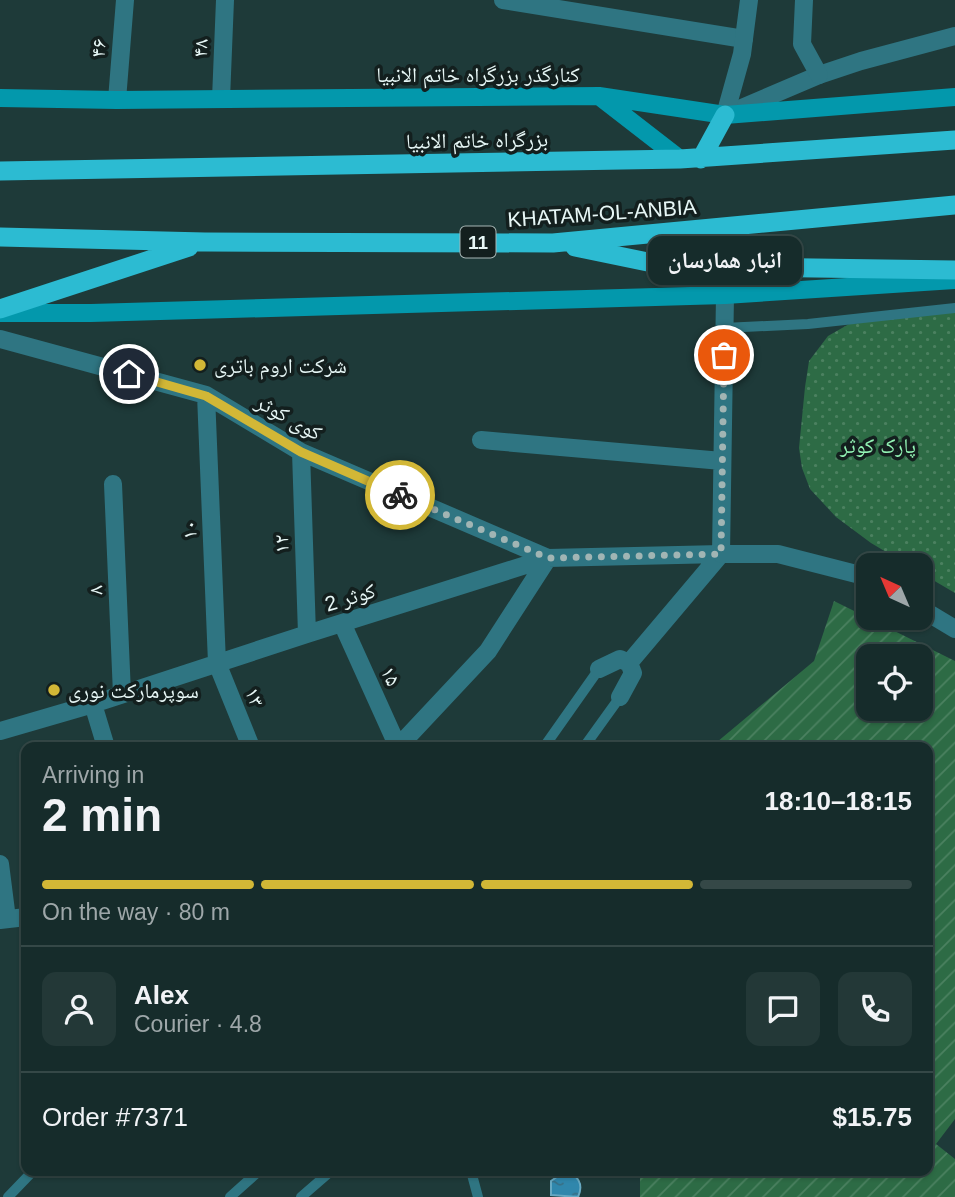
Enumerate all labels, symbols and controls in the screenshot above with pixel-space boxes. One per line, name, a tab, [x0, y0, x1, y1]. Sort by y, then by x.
street label: ۴۶	[86, 38, 110, 58]
street label: ۴۸	[188, 38, 212, 58]
street label: کنارگذر بزرگراه خاتم الانبیا	[376, 63, 580, 89]
street label: بزرگراه خاتم الانبیا	[406, 127, 548, 156]
street label: KHATAM-OL-ANBIA	[507, 195, 697, 231]
road number: 11	[461, 226, 496, 258]
callout: انبار همارسان	[647, 236, 801, 285]
text: انبار همارسان	[668, 247, 782, 273]
pin	[694, 325, 754, 385]
icon: bag	[705, 336, 743, 374]
pin	[99, 344, 159, 404]
place label: شرکت اروم باتری	[214, 354, 347, 380]
icon: home	[110, 355, 148, 393]
marker: شرکت اروم باتری	[192, 357, 208, 373]
street label: کوی کوثر	[251, 389, 326, 445]
park label: پارک کوثر	[839, 434, 916, 458]
courier	[365, 460, 435, 530]
icon: bike	[381, 476, 419, 514]
street label: ۱۰	[177, 520, 201, 540]
street label: ۱۲	[269, 534, 293, 554]
north arrow	[856, 553, 933, 630]
map controls	[856, 553, 933, 721]
street label: کوثر 2	[322, 578, 378, 616]
street label: ۸	[83, 585, 107, 595]
button: locate	[856, 644, 933, 721]
street label: ۱۵	[377, 663, 405, 689]
place label: سوپرمارکت نوری	[68, 679, 199, 703]
marker: سوپرمارکت نوری	[46, 682, 62, 698]
street label: ۱۳	[241, 684, 269, 710]
text: Arriving in	[42, 762, 144, 788]
text: 18:10–18:15	[765, 786, 912, 816]
text: 2 min	[42, 789, 162, 841]
text: On the way · 80 m	[42, 899, 230, 925]
button: person	[42, 972, 116, 1046]
button: chat	[746, 972, 820, 1046]
button: phone	[838, 972, 912, 1046]
text: Alex	[134, 980, 189, 1010]
text: Courier · 4.8	[134, 1011, 262, 1037]
text: Order #7371	[42, 1102, 188, 1132]
text: $15.75	[832, 1102, 912, 1132]

